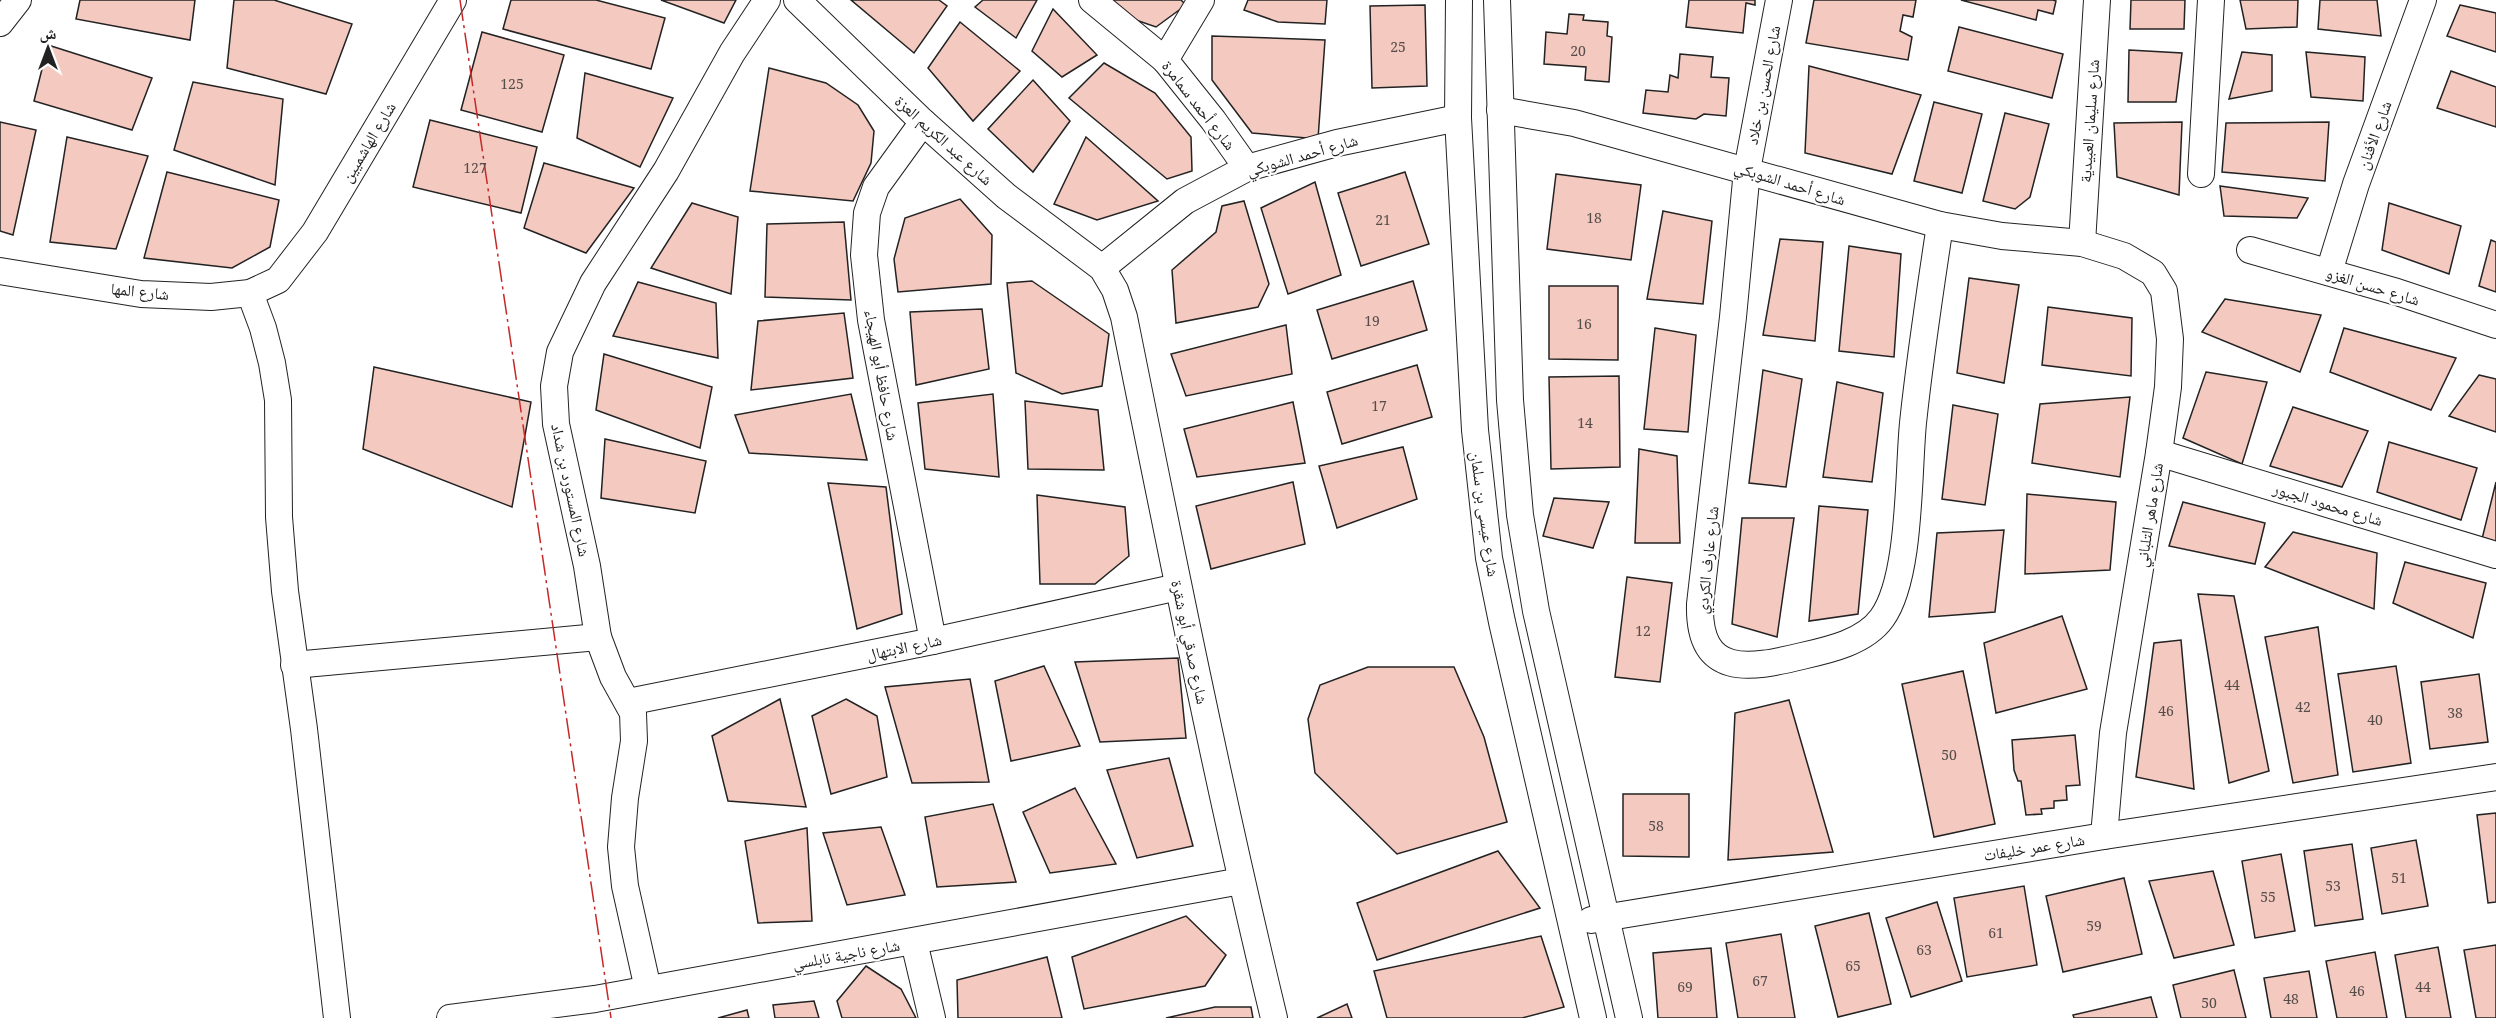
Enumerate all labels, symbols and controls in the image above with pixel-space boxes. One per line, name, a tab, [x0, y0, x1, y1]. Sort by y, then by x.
north arrow	[18, 18, 78, 78]
text: ش	[40, 22, 57, 44]
street label: شارع الحسن بن خلاد	[1741, 23, 1785, 147]
house number: 25	[1390, 37, 1406, 56]
house number: 20	[1570, 41, 1586, 60]
street label: شارع أحمد سمامرة	[1157, 56, 1241, 154]
street label: شارع سليمان العبيدية	[2074, 59, 2104, 183]
house number: 125	[500, 74, 524, 93]
street label: شارع عبد الكريم العزة	[890, 90, 998, 190]
street label: شارع الهاشميين	[335, 98, 401, 186]
street label: شارع الأفنان	[2351, 98, 2397, 172]
street label: شارع أحمد الشوبكي	[1244, 129, 1361, 183]
street label: شارع أحمد الشوبكي	[1731, 156, 1848, 212]
house number: 127	[463, 158, 487, 177]
house number: 18	[1586, 208, 1602, 227]
house number: 21	[1375, 210, 1391, 229]
street label: شارع حسن الغزو	[2324, 261, 2422, 311]
street label: شارع المها	[110, 277, 170, 305]
street label: شارع حافظ أبو الهيجاء	[860, 308, 904, 442]
house number: 19	[1364, 311, 1380, 330]
house number: 16	[1576, 314, 1592, 333]
house number: 17	[1371, 396, 1387, 415]
house number: 14	[1577, 413, 1593, 432]
street label: شارع المستورد بن شداد	[546, 421, 596, 559]
street label: شارع عيسى بن سلمان	[1465, 450, 1505, 578]
street label: شارع ماهر التلباني	[2130, 461, 2170, 569]
street label: شارع محمود الجبور	[2270, 477, 2386, 531]
street label: شارع عارف الكردي	[1690, 505, 1726, 615]
street label: شارع صدقي أبو شقرة	[1164, 578, 1214, 706]
house number: 12	[1635, 621, 1651, 640]
street label: شارع الابتهال	[864, 628, 944, 666]
house number: 44	[2224, 675, 2240, 694]
house number: 42	[2295, 697, 2311, 716]
house number: 46	[2158, 701, 2174, 720]
house number: 38	[2447, 703, 2463, 722]
house number: 40	[2367, 710, 2383, 729]
house number: 50	[1941, 745, 1957, 764]
house number: 58	[1648, 816, 1664, 835]
street label: شارع عمر خليفات	[1982, 828, 2086, 866]
house number: 51	[2391, 868, 2407, 887]
house number: 53	[2325, 876, 2341, 895]
house number: 55	[2260, 887, 2276, 906]
house number: 59	[2086, 916, 2102, 935]
house number: 61	[1988, 923, 2004, 942]
street label: شارع ناجية نابلسي	[791, 934, 902, 976]
house number: 63	[1916, 940, 1932, 959]
house number: 65	[1845, 956, 1861, 975]
house number: 67	[1752, 971, 1768, 990]
house number: 69	[1677, 977, 1693, 996]
house number: 44	[2415, 977, 2431, 996]
house number: 46	[2349, 981, 2365, 1000]
house number: 48	[2283, 989, 2299, 1008]
house number: 50	[2201, 993, 2217, 1012]

